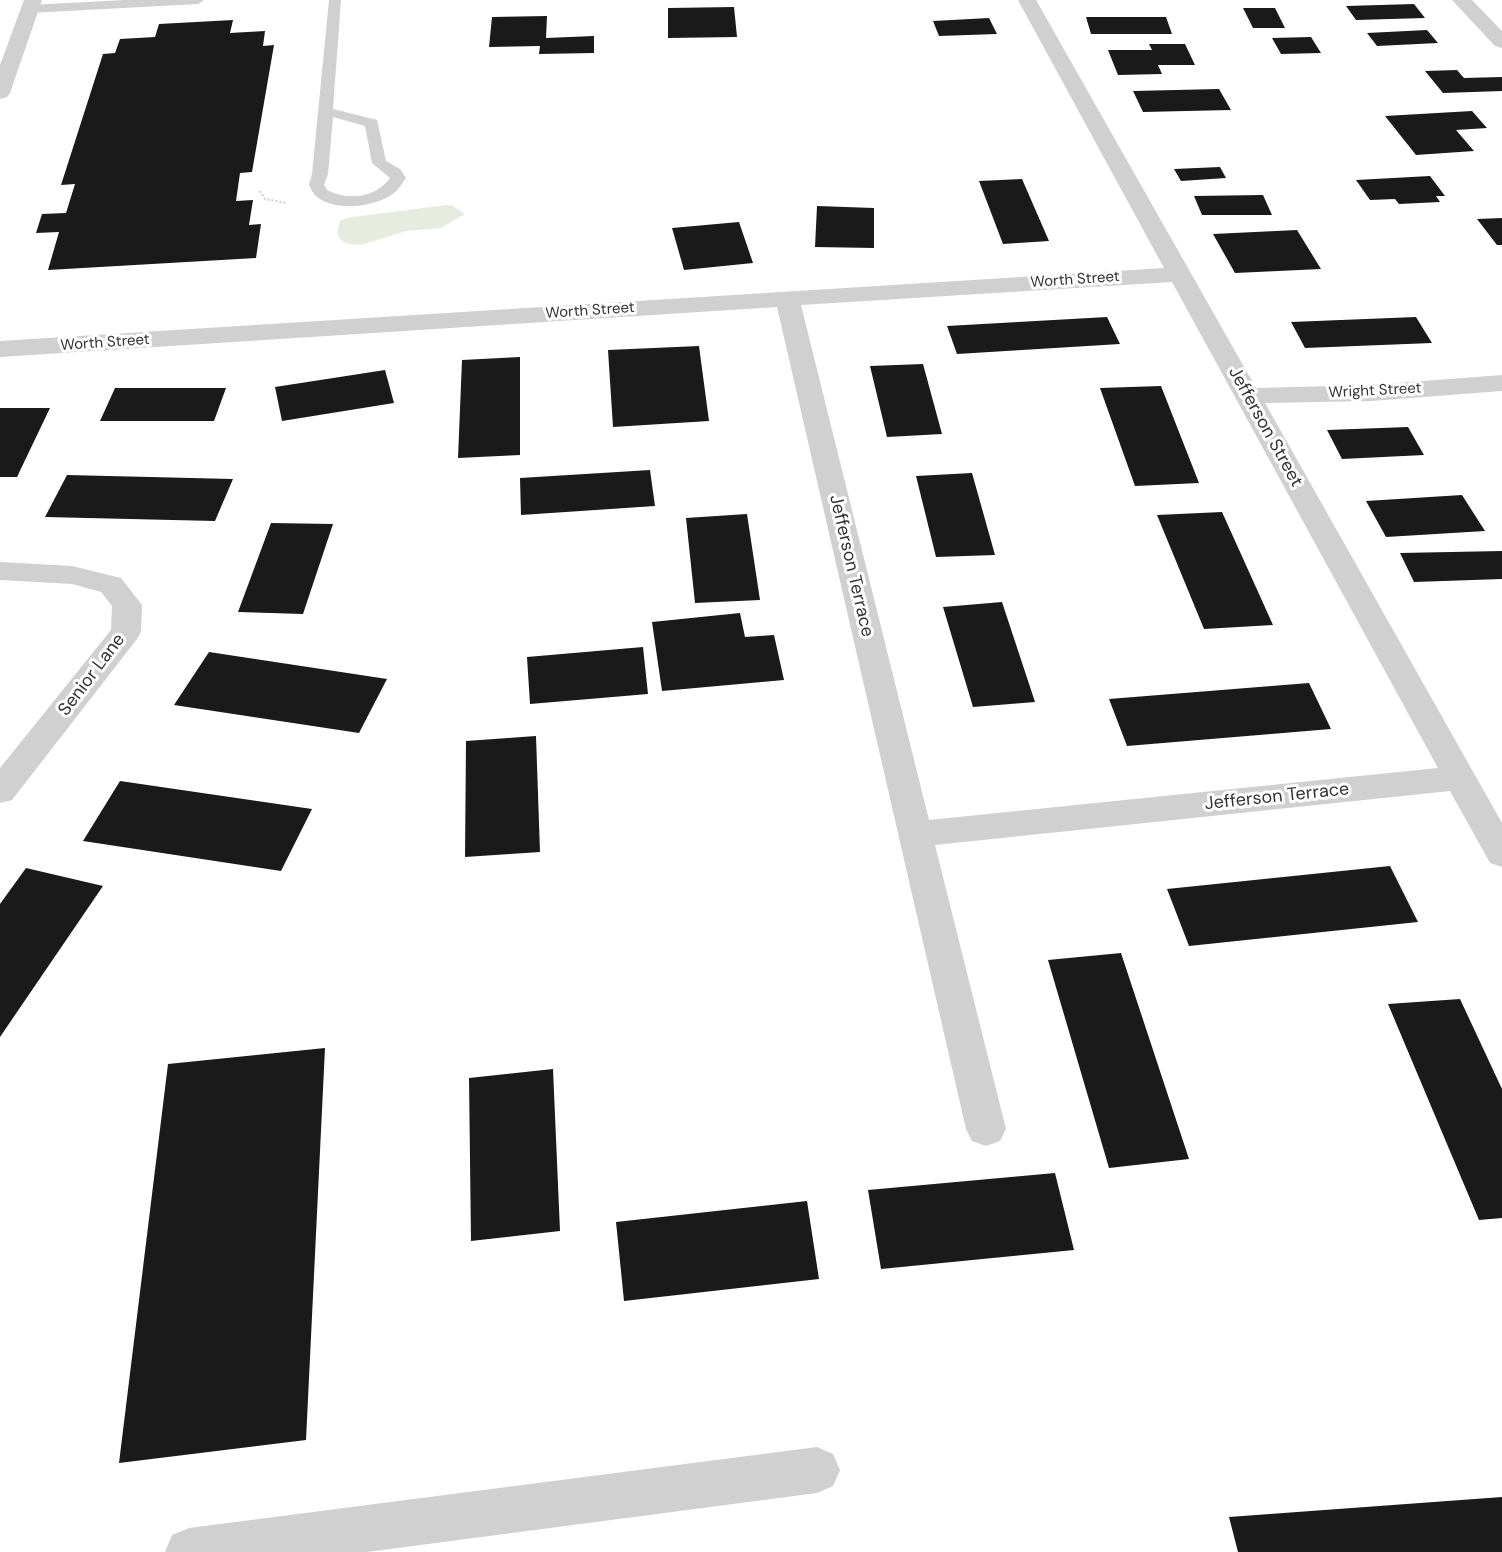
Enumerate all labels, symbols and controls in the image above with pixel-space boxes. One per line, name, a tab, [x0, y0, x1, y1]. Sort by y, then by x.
street label: Worth Street	[1030, 268, 1120, 292]
street label: Worth Street	[545, 299, 635, 323]
street label: Worth Street	[60, 331, 150, 355]
street label: Jefferson Street	[1223, 363, 1307, 491]
street label: Wright Street	[1328, 380, 1422, 402]
street label: Jefferson Terrace	[824, 493, 878, 639]
street label: Senior Lane	[54, 630, 130, 720]
street label: Jefferson Terrace	[1204, 779, 1350, 815]

